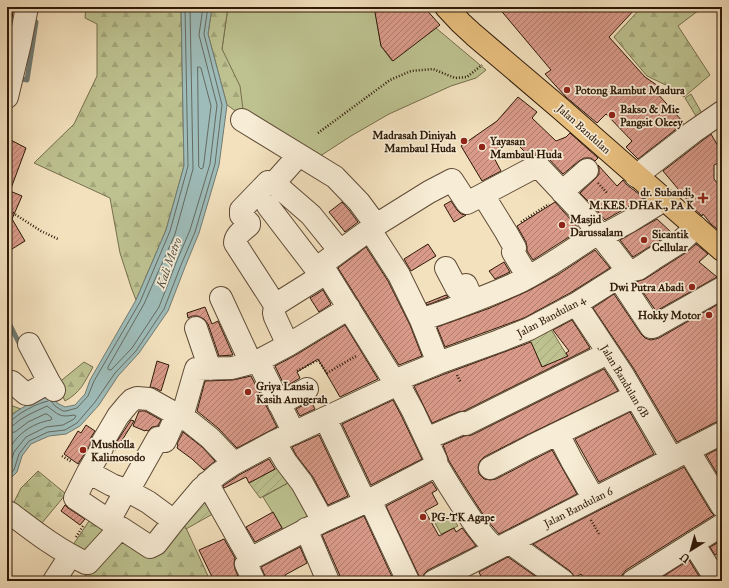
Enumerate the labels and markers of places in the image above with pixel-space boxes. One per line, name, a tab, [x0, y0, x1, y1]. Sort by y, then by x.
place label: Potong Rambut Madura	[575, 84, 685, 97]
marker: Potong Rambut Madura	[562, 85, 572, 95]
place label: Bakso & Mie Pangsit Okeey	[620, 103, 684, 130]
marker: Bakso & Mie Pangsit Okeey	[607, 110, 617, 120]
place label: Madrasah Diniyah Mambaul Huda	[372, 129, 457, 155]
place label: Yayasan Mambaul Huda	[489, 135, 562, 161]
marker: Madrasah Diniyah Mambaul Huda	[459, 136, 469, 146]
marker: Yayasan Mambaul Huda	[477, 142, 487, 152]
place label: dr. Subandi, M.KES. DHAK., PA K	[589, 186, 695, 212]
marker: dr. Subandi, M.KES. DHAK., PA K	[697, 192, 709, 204]
place label: Masjid Darussalam	[570, 213, 624, 239]
marker: Masjid Darussalam	[557, 220, 567, 230]
place label: Sicantik Cellular	[652, 228, 689, 254]
marker: Sicantik Cellular	[639, 235, 649, 245]
place label: Dwi Putra Abadi	[610, 281, 685, 294]
marker: Dwi Putra Abadi	[687, 282, 697, 292]
place label: Hokky Motor	[638, 309, 702, 323]
marker: Hokky Motor	[704, 310, 714, 320]
place label: Griya Lansia Kasih Anugerah	[256, 380, 329, 406]
marker: Griya Lansia Kasih Anugerah	[243, 387, 253, 397]
place label: Musholla Kalimosodo	[91, 438, 145, 464]
marker: Musholla Kalimosodo	[78, 445, 88, 455]
place label: PG-TK Agape	[431, 511, 495, 525]
marker: PG-TK Agape	[418, 512, 428, 522]

